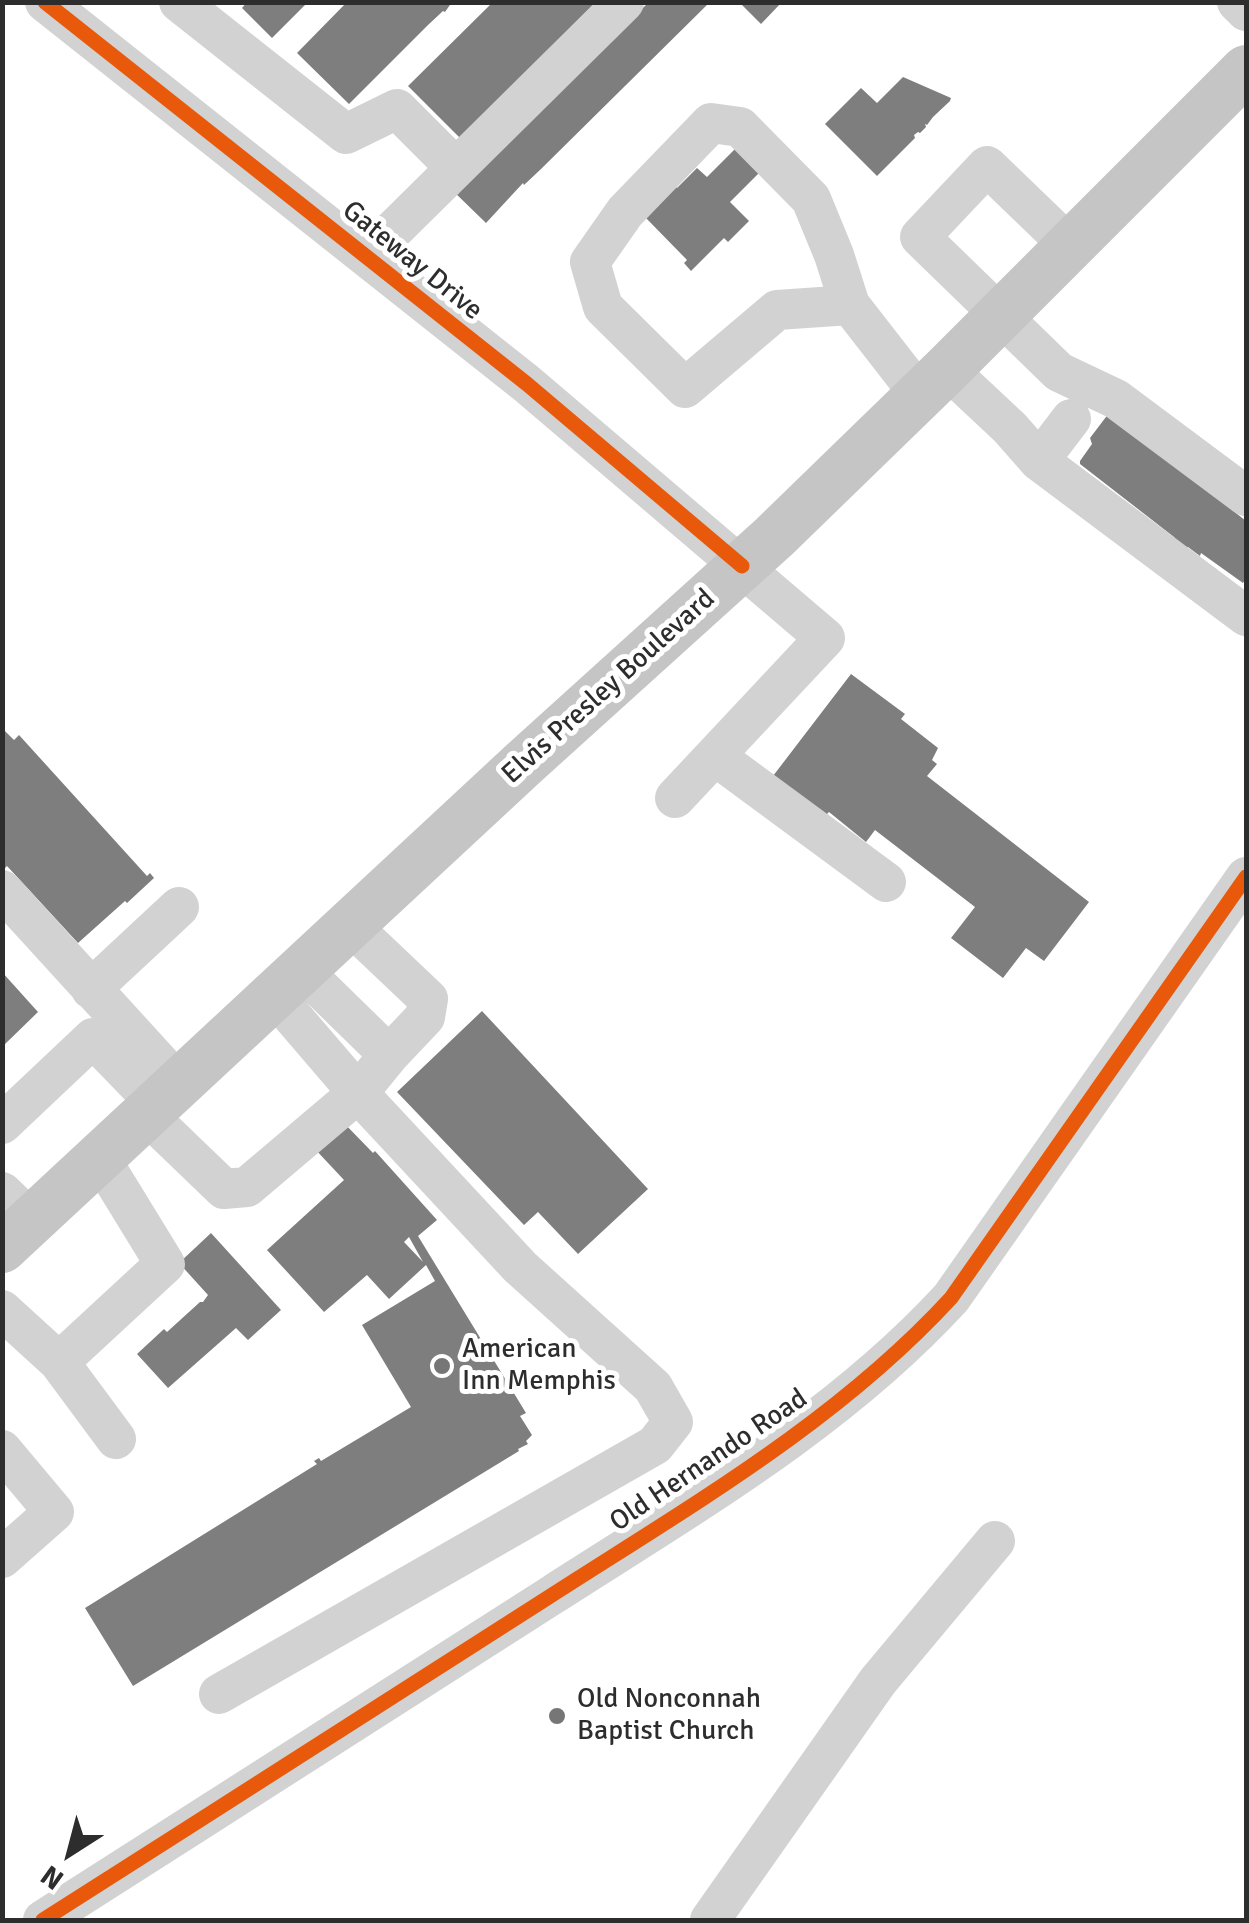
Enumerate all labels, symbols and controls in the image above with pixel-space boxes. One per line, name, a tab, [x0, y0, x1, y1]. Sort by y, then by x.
street label: Gateway Drive	[335, 194, 489, 328]
street label: Elvis Presley Boulevard	[496, 583, 722, 791]
place label: American Inn Memphis	[462, 1333, 616, 1399]
marker: American Inn Memphis	[431, 1355, 453, 1377]
street label: Old Hernando Road	[604, 1383, 814, 1539]
place label: Old Nonconnah Baptist Church	[577, 1683, 761, 1749]
marker: Old Nonconnah Baptist Church	[546, 1705, 568, 1727]
north arrow	[20, 1803, 120, 1903]
text: N	[34, 1858, 70, 1897]

